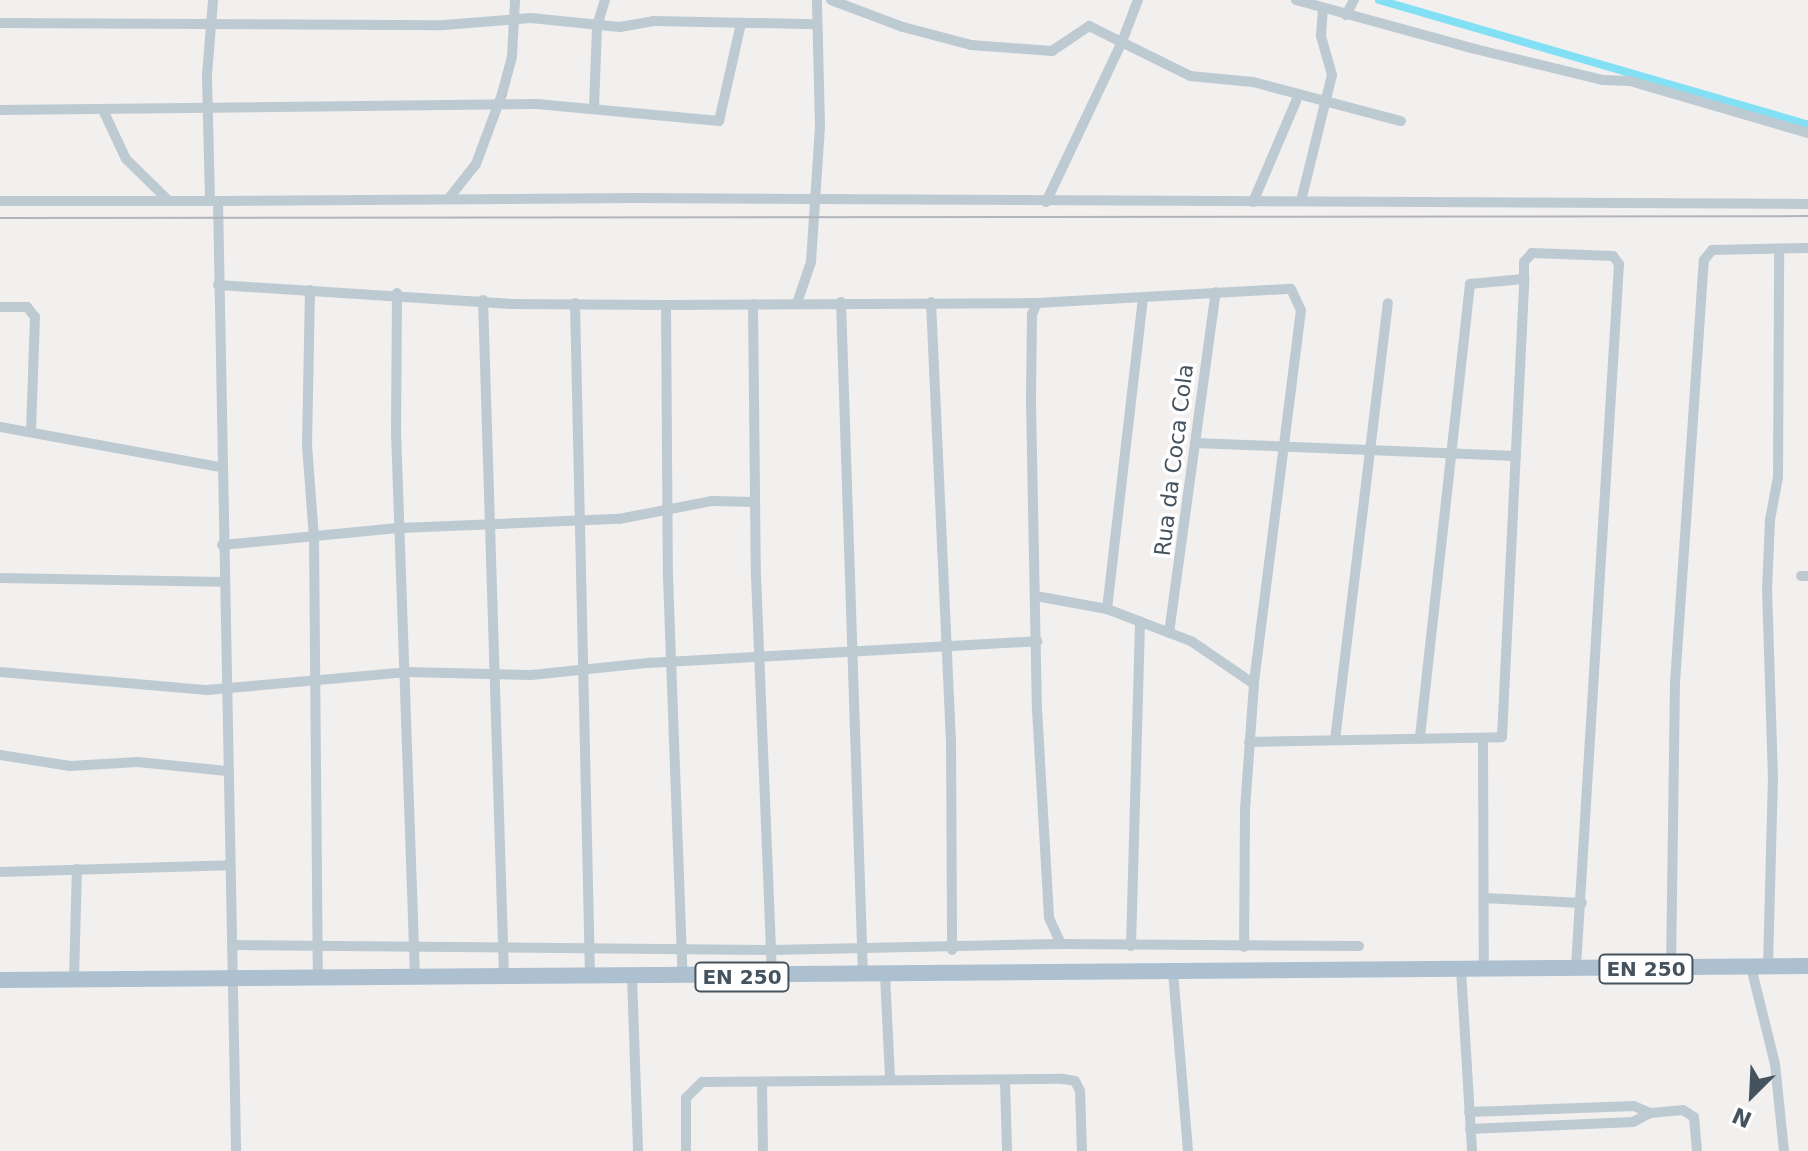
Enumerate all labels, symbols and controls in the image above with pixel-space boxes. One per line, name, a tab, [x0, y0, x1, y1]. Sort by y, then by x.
street label: Rua da Coca Cola	[1149, 363, 1199, 557]
road number: EN 250	[1598, 953, 1694, 985]
road number: EN 250	[694, 961, 790, 993]
north arrow	[1712, 1055, 1792, 1135]
text: N	[1729, 1102, 1756, 1133]

